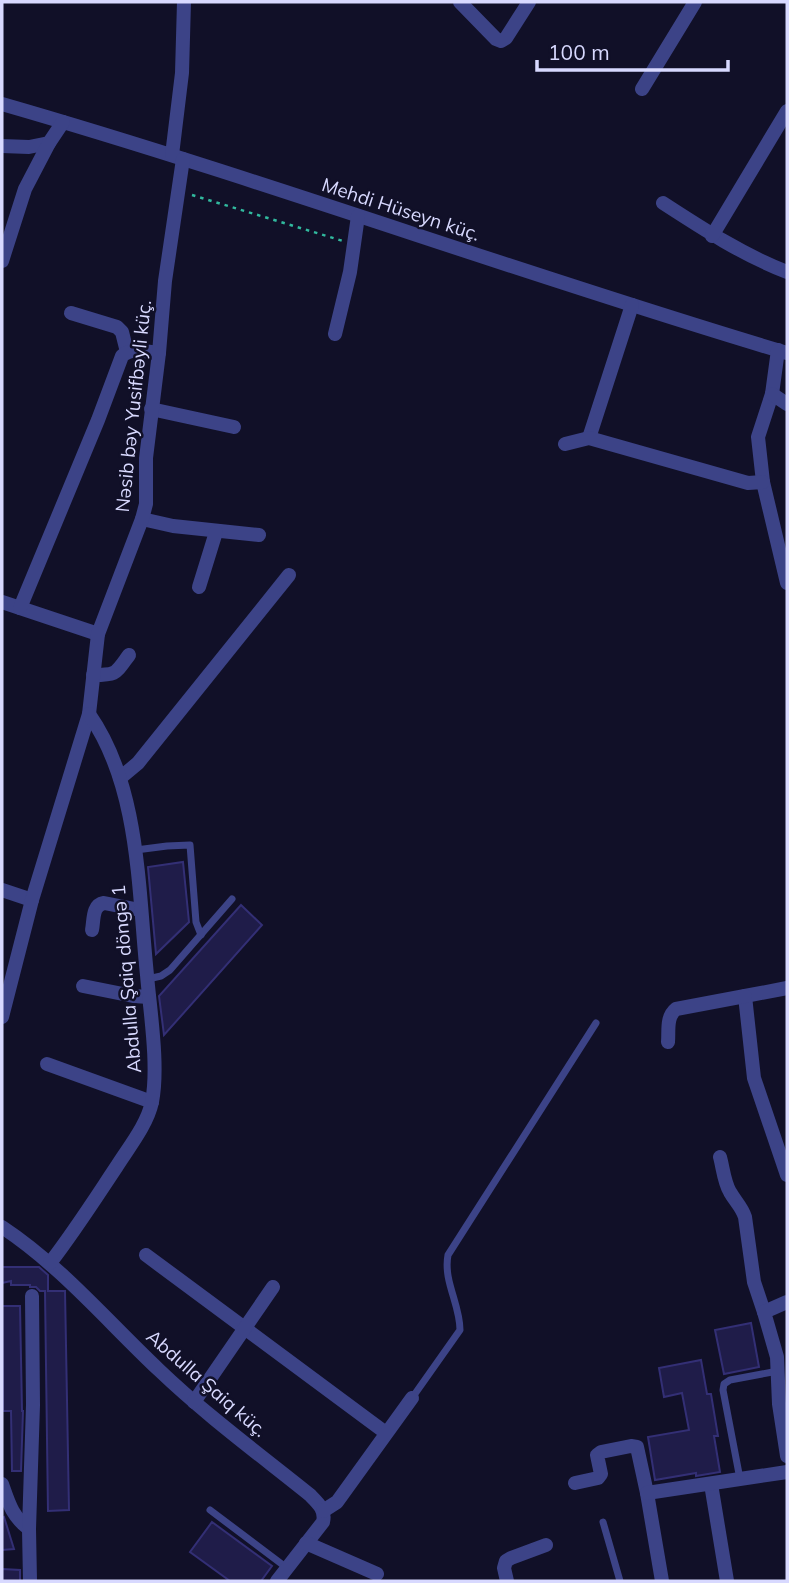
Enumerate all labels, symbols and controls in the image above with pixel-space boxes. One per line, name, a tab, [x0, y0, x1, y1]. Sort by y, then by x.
scale bar	[537, 28, 728, 72]
text: 100 m	[548, 39, 610, 65]
street label: Mehdi Hüseyn küç.	[319, 172, 483, 246]
street label: Nəsib bəy Yusifbəyli küç.	[110, 299, 156, 513]
street label: Abdulla Şaiq döngə 1	[106, 884, 146, 1074]
street label: Abdulla Şaiq küç.	[142, 1324, 272, 1442]

